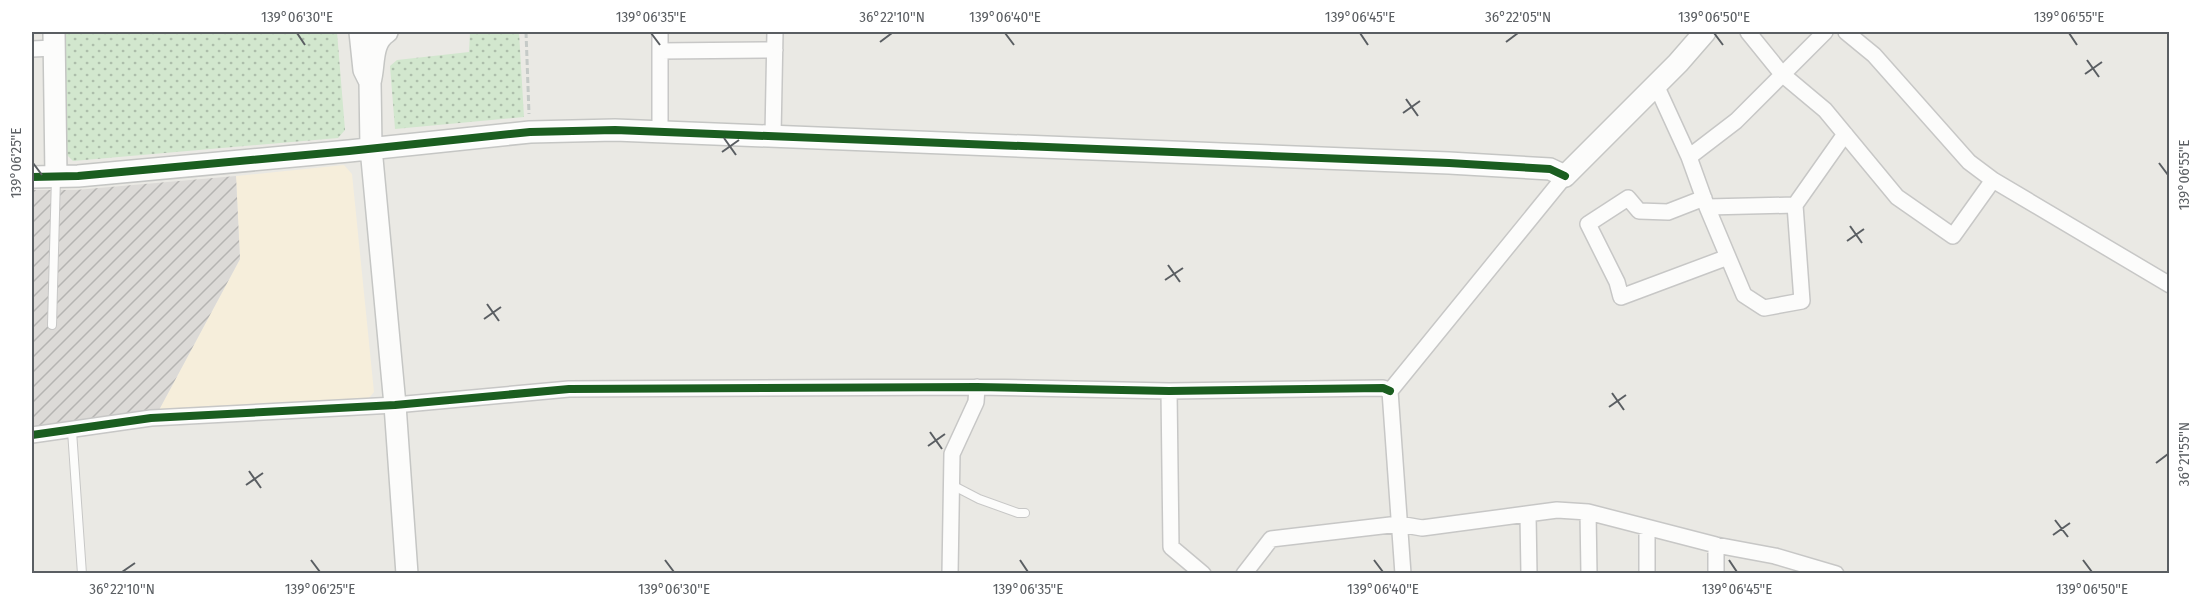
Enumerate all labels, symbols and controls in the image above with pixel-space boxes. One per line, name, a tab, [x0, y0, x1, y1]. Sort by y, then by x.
text: 139°06'30"E	[261, 8, 333, 26]
text: 139°06'35"E	[616, 8, 686, 26]
text: 36°22'10"N	[859, 8, 925, 26]
text: 139°06'40"E	[969, 8, 1041, 26]
text: 139°06'45"E	[1325, 8, 1395, 26]
text: 36°22'05"N	[1485, 8, 1551, 26]
text: 139°06'50"E	[1678, 8, 1750, 26]
text: 139°06'55"E	[2034, 8, 2104, 26]
text: 139°06'25"E	[7, 128, 25, 198]
text: 139°06'55"E	[2175, 140, 2193, 210]
text: 36°21'55"N	[2175, 422, 2193, 486]
text: 36°22'10"N	[89, 580, 155, 598]
text: 139°06'25"E	[285, 580, 355, 598]
text: 139°06'30"E	[638, 580, 710, 598]
text: 139°06'35"E	[993, 580, 1063, 598]
text: 139°06'40"E	[1347, 580, 1419, 598]
text: 139°06'45"E	[1702, 580, 1772, 598]
text: 139°06'50"E	[2056, 580, 2128, 598]

